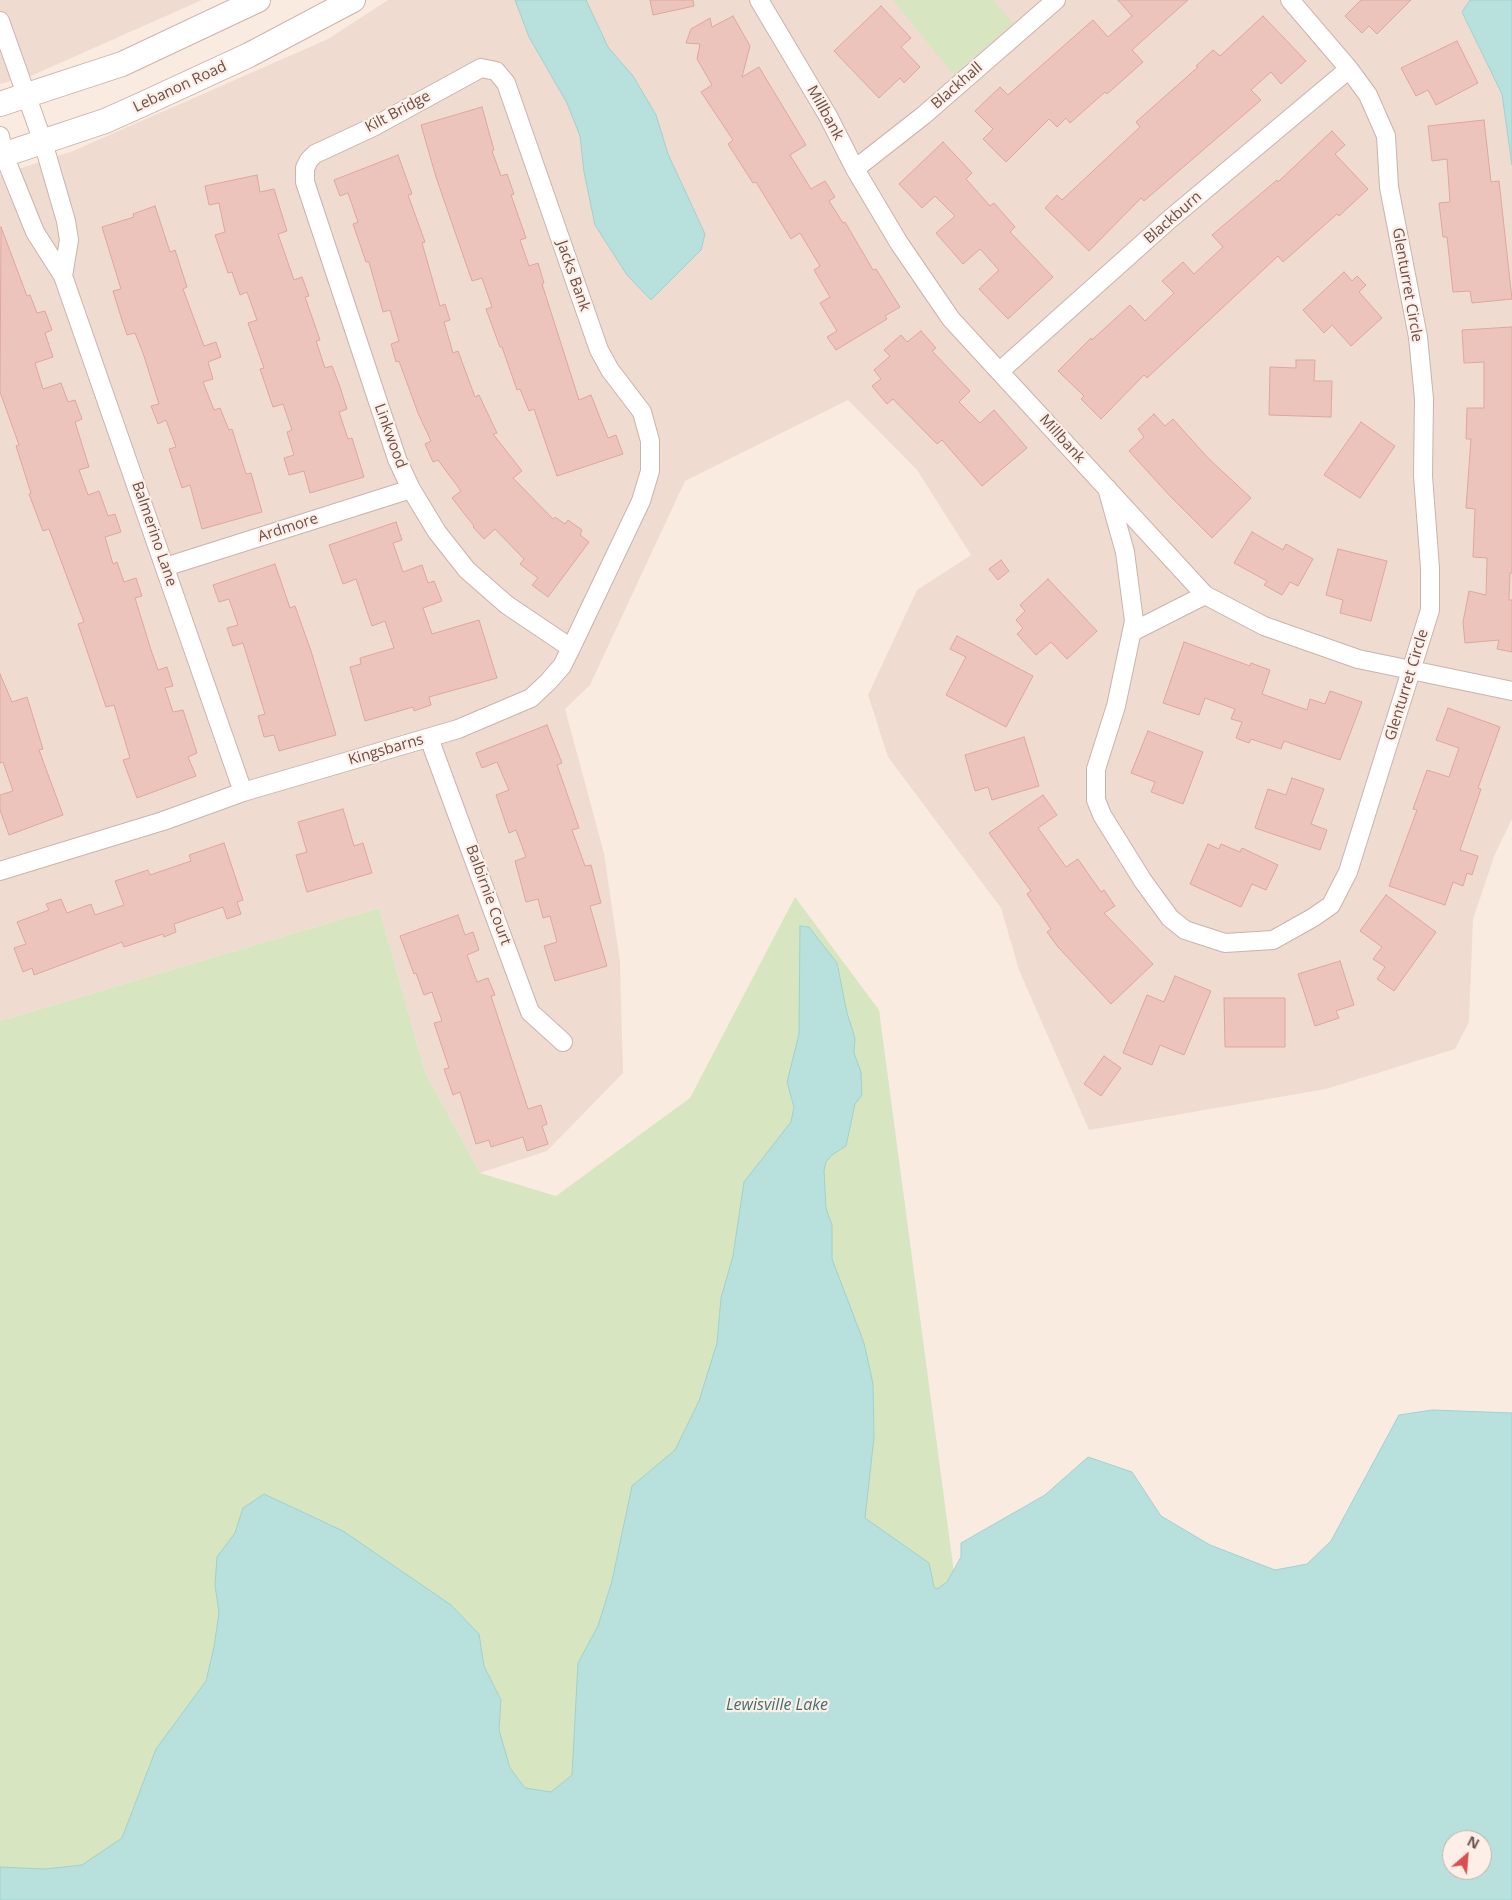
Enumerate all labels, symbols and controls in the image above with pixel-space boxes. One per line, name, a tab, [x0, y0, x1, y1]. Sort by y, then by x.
street label: Lebanon Road	[130, 58, 230, 116]
street label: Blackhall	[928, 59, 986, 113]
street label: Millbank	[803, 83, 847, 143]
street label: Kilt Bridge	[362, 87, 434, 137]
street label: Blackburn	[1140, 188, 1206, 248]
street label: Glenturret Circle	[1388, 227, 1426, 343]
street label: Jacks Bank	[553, 238, 593, 314]
street label: Linkwood	[370, 401, 410, 471]
street label: Millbank	[1035, 411, 1089, 467]
street label: Balmerino Lane	[128, 479, 180, 589]
street label: Ardmore	[256, 510, 320, 546]
street label: Glenturret Circle	[1382, 627, 1432, 743]
street label: Kingsbarns	[346, 731, 426, 769]
street label: Balbirnie Court	[462, 842, 514, 948]
water label: Lewisville Lake	[726, 1695, 828, 1715]
north arrow	[1442, 1830, 1492, 1880]
text: N	[1464, 1831, 1483, 1853]

